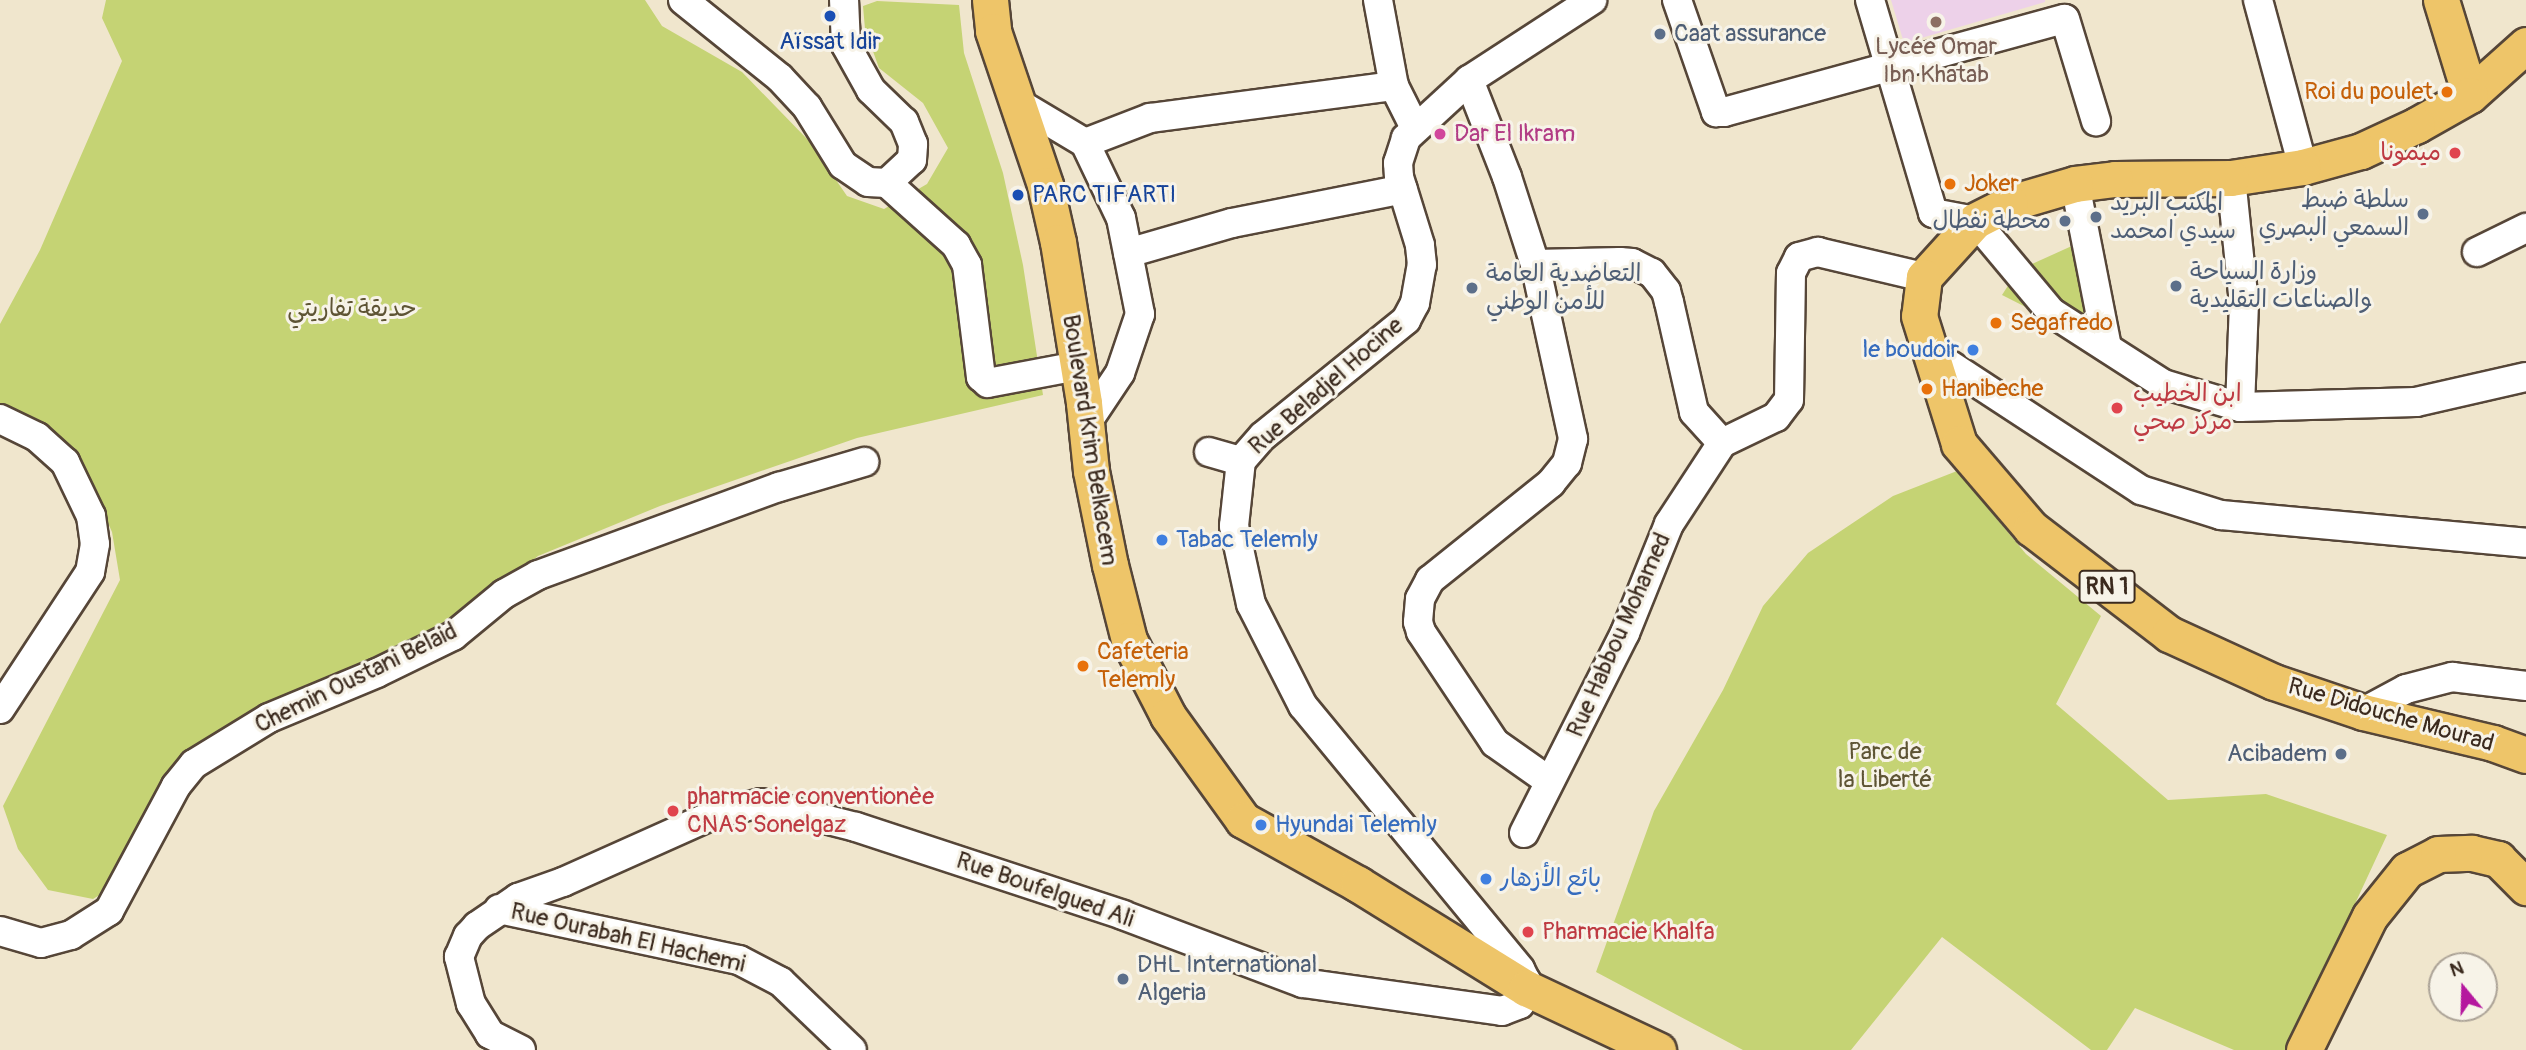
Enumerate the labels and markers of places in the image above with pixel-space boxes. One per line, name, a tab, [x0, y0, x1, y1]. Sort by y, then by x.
marker: Aïssat Idir	[822, 8, 838, 24]
marker: Lycée Omar Ibn Khatab	[1928, 14, 1944, 30]
place label: Caat assurance	[1674, 20, 1826, 48]
marker: Caat assurance	[1652, 26, 1668, 42]
place label: Aïssat Idir	[779, 28, 881, 56]
place label: Lycée Omar Ibn Khatab	[1875, 33, 1997, 89]
place label: Roi du poulet	[2304, 78, 2433, 106]
marker: Roi du poulet	[2439, 84, 2455, 100]
place label: Dar El Ikram	[1454, 120, 1575, 148]
marker: Dar El Ikram	[1432, 126, 1448, 142]
place label: ميمونا	[2380, 139, 2441, 167]
marker: ميمونا	[2447, 145, 2463, 161]
place label: Joker	[1964, 170, 2019, 198]
marker: Joker	[1942, 176, 1958, 192]
place label: PARC TIFARTI	[1032, 181, 1176, 209]
place label: سلطة ضبط السمعي البصري	[2258, 186, 2409, 242]
marker: PARC TIFARTI	[1010, 187, 1026, 203]
place label: المكتب البريد سيدي امحمد	[2110, 189, 2236, 245]
marker: سلطة ضبط السمعي البصري	[2415, 206, 2431, 222]
place label: محطة نفطال	[1932, 207, 2051, 235]
marker: المكتب البريد سيدي امحمد	[2088, 209, 2104, 225]
marker: محطة نفطال	[2057, 213, 2073, 229]
place label: وزارة السياحة والصناعات التقليدية	[2190, 258, 2373, 314]
place label: التعاضدية العامة للأمن الوطني	[1486, 260, 1641, 316]
marker: وزارة السياحة والصناعات التقليدية	[2168, 278, 2184, 294]
marker: التعاضدية العامة للأمن الوطني	[1464, 280, 1480, 296]
place label: Segafredo	[2010, 309, 2113, 337]
marker: Segafredo	[1988, 315, 2004, 331]
place label: le boudoir	[1862, 336, 1959, 364]
marker: le boudoir	[1965, 342, 1981, 358]
place label: Hanibeche	[1941, 375, 2043, 403]
place label: ابن الخطيب مركز صحي	[2133, 380, 2242, 436]
marker: Hanibeche	[1919, 381, 1935, 397]
marker: ابن الخطيب مركز صحي	[2107, 398, 2127, 418]
place label: Tabac Telemly	[1176, 526, 1318, 554]
marker: Tabac Telemly	[1154, 532, 1170, 548]
place label: Cafeteria Telemly	[1097, 638, 1189, 694]
marker: Cafeteria Telemly	[1075, 658, 1091, 674]
place label: Acibadem	[2227, 740, 2327, 768]
marker: Acibadem	[2333, 746, 2349, 762]
place label: pharmacie conventionèe CNAS Sonelgaz	[687, 783, 934, 839]
marker: pharmacie conventionèe CNAS Sonelgaz	[665, 803, 681, 819]
place label: Hyundai Telemly	[1275, 811, 1437, 839]
marker: Hyundai Telemly	[1253, 817, 1269, 833]
place label: بائع الأزهار	[1500, 865, 1601, 893]
marker: بائع الأزهار	[1478, 871, 1494, 887]
place label: Pharmacie Khalfa	[1542, 918, 1715, 946]
marker: Pharmacie Khalfa	[1520, 924, 1536, 940]
place label: DHL International Algeria	[1137, 951, 1317, 1007]
marker: DHL International Algeria	[1115, 971, 1131, 987]

